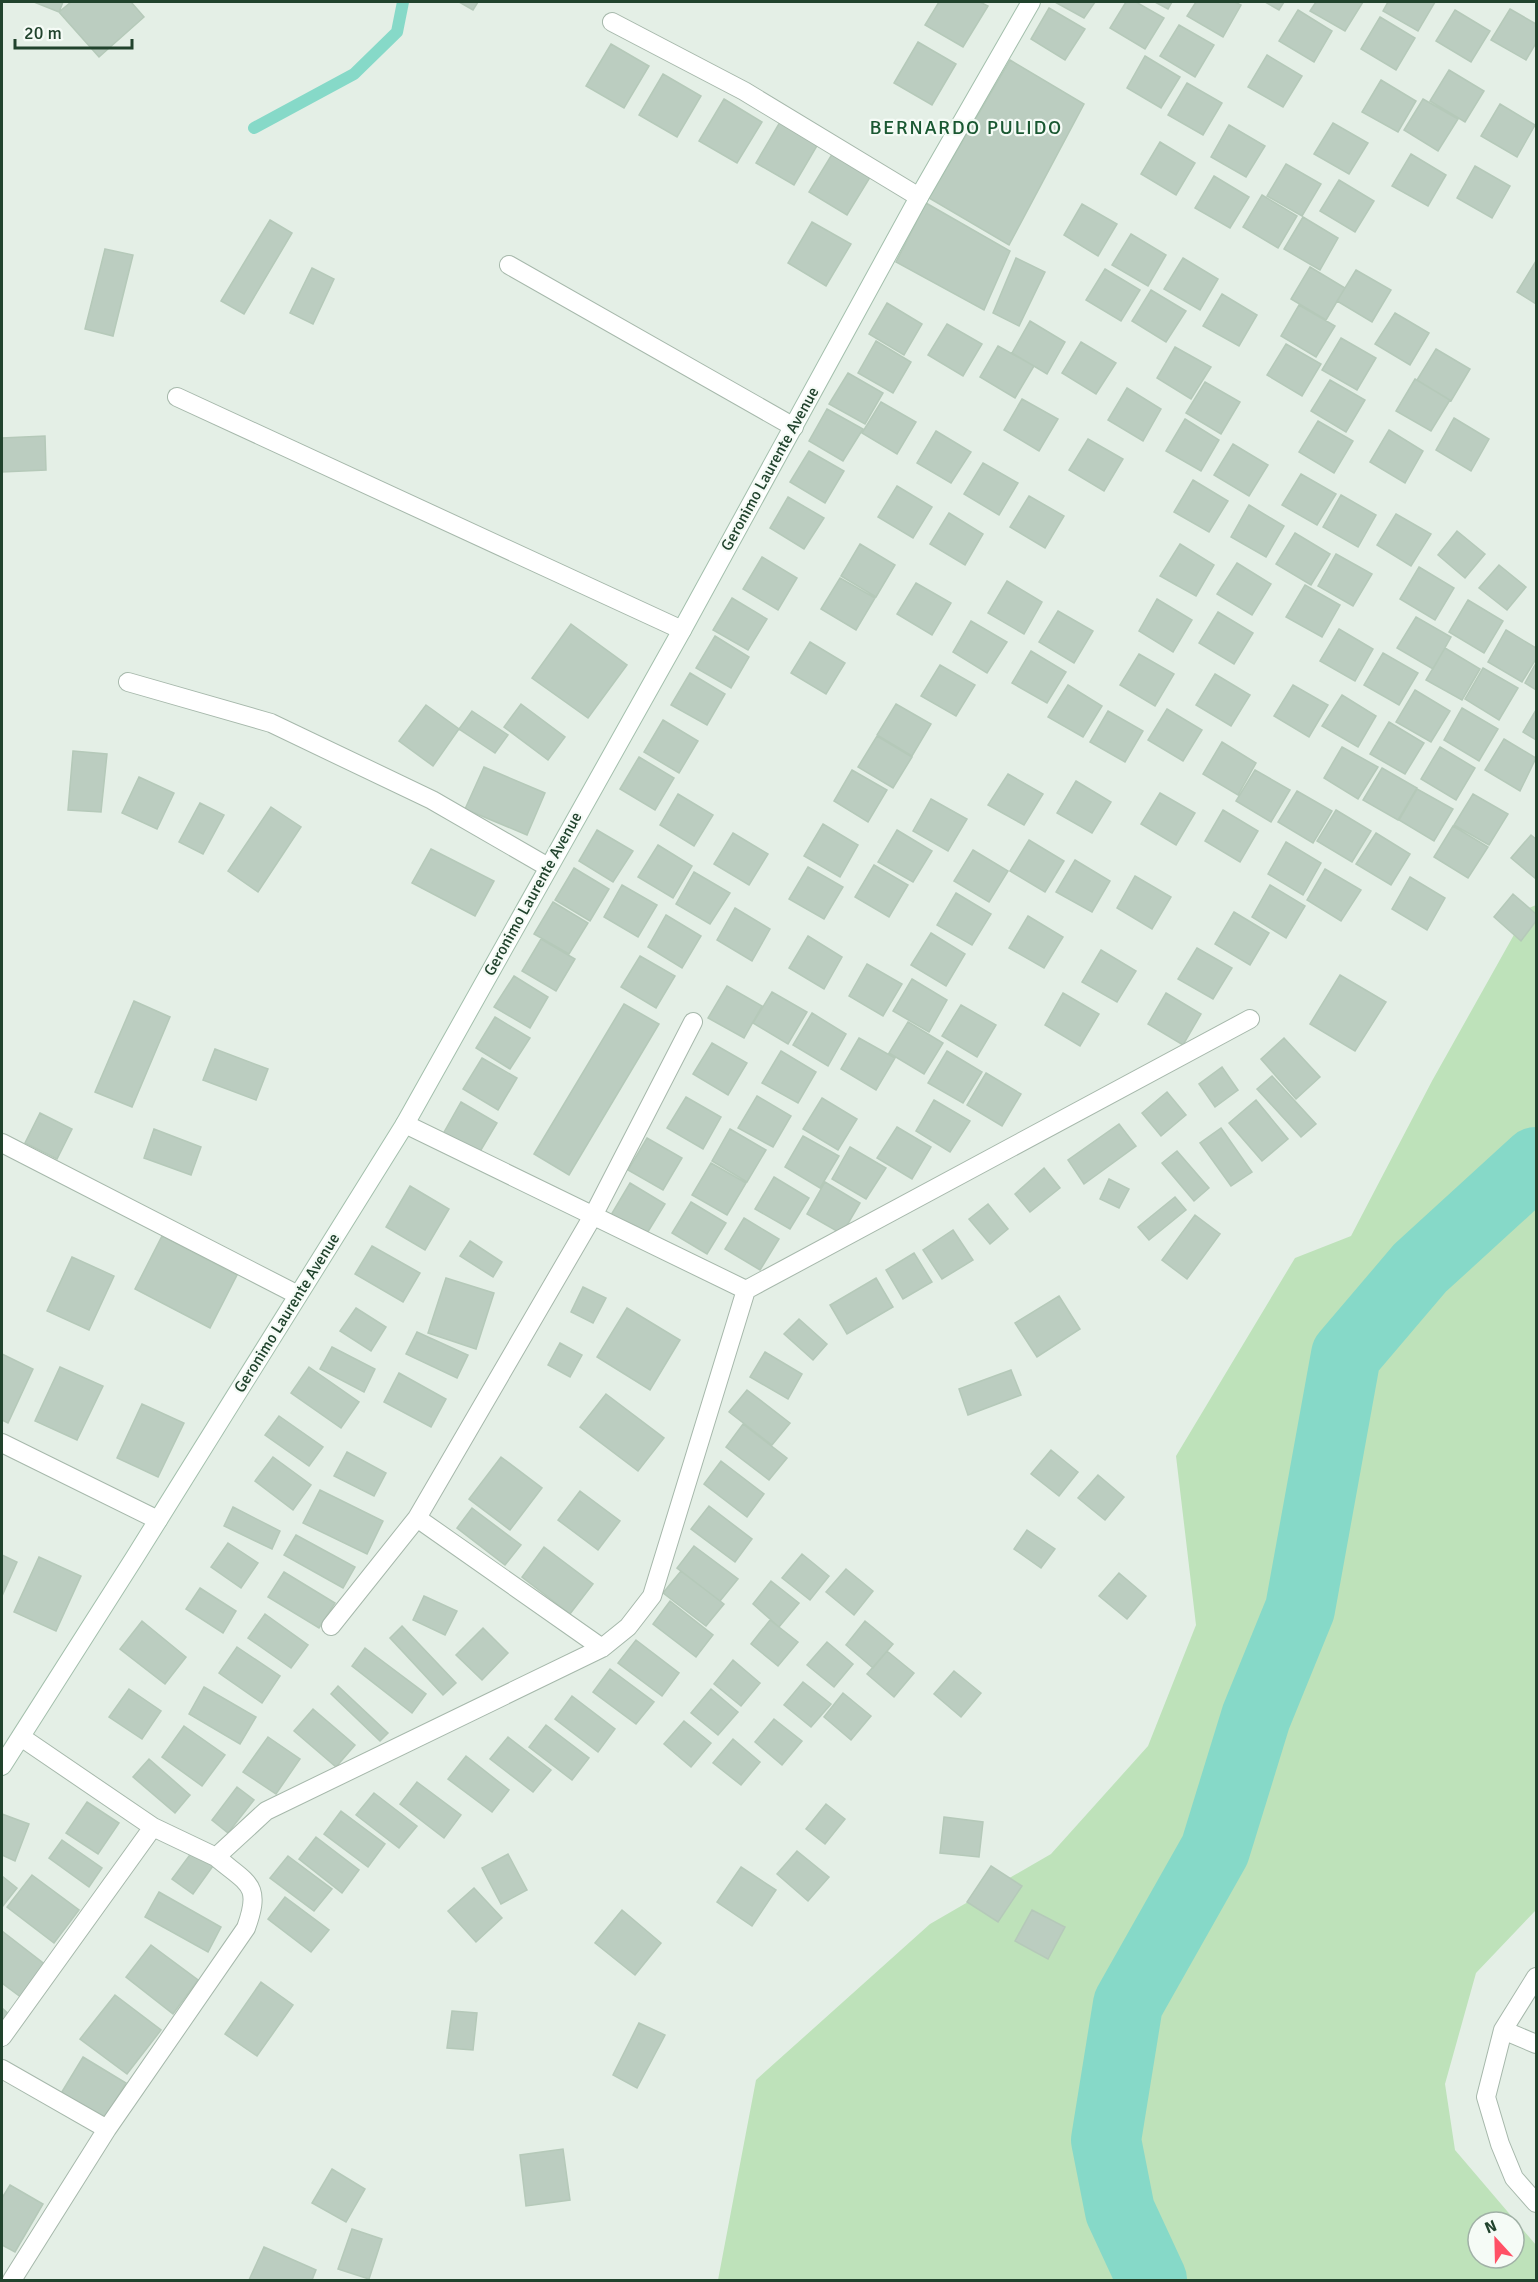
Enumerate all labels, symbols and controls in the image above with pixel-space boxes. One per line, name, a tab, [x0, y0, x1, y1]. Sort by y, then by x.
scale bar	[15, 12, 132, 50]
text: 20 m	[24, 22, 62, 44]
district label: BERNARDO PULIDO	[869, 115, 1063, 140]
street label: Geronimo Laurente Avenue	[717, 384, 823, 554]
street label: Geronimo Laurente Avenue	[480, 809, 586, 979]
street label: Geronimo Laurente Avenue	[230, 1230, 344, 1396]
north arrow	[1466, 2210, 1526, 2270]
text: N	[1482, 2216, 1500, 2238]

